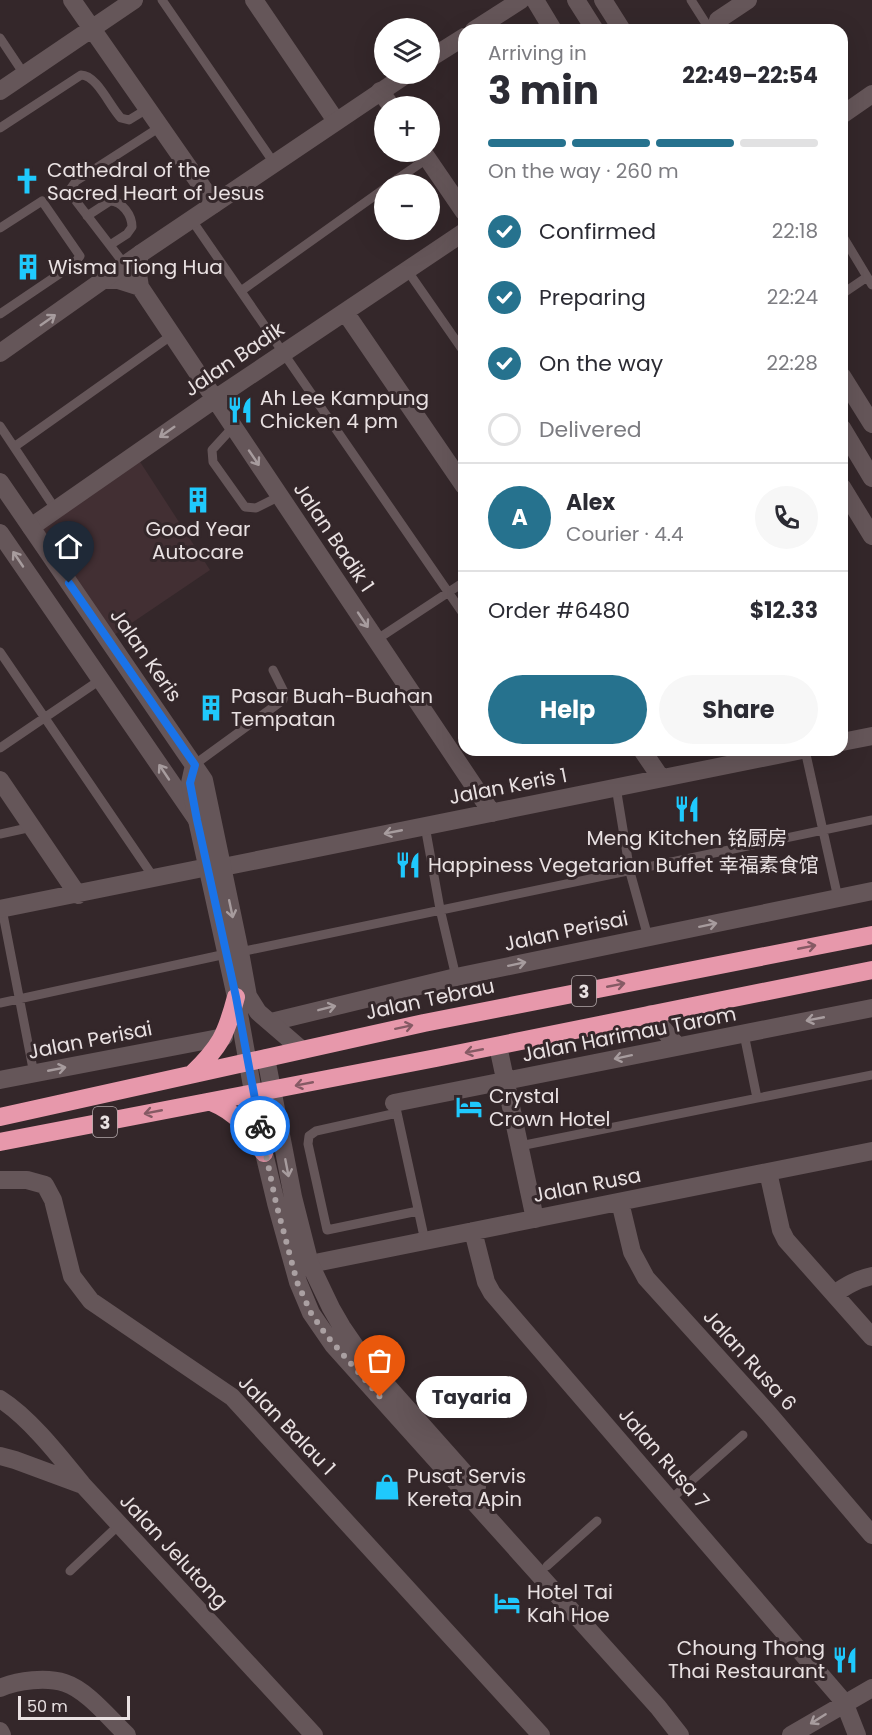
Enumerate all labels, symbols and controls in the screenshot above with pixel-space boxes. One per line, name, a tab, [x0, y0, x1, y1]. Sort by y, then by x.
map controls	[374, 18, 440, 240]
button: layers	[374, 18, 440, 84]
text: Arriving in	[488, 39, 587, 67]
text: 22:49–22:54	[682, 60, 818, 91]
text: 3 min	[488, 63, 599, 118]
button: +	[374, 96, 440, 162]
place label: Cathedral of the Sacred Heart of Jesus	[47, 156, 264, 207]
text: On the way · 260 m	[488, 157, 678, 185]
church icon: Cathedral of the Sacred Heart of Jesus	[12, 166, 42, 196]
button: −	[374, 174, 440, 240]
icon: check	[488, 215, 521, 248]
text: Confirmed	[539, 216, 656, 247]
text: 22:18	[772, 217, 818, 245]
building icon: Wisma Tiong Hua	[13, 252, 43, 282]
place label: Wisma Tiong Hua	[48, 253, 223, 281]
icon: check	[488, 281, 521, 314]
text: Preparing	[539, 282, 646, 313]
text: 22:24	[767, 283, 818, 311]
one-way arrow	[39, 313, 55, 326]
street label: Jalan Badik	[178, 315, 290, 403]
icon: check	[488, 347, 521, 380]
text: On the way	[539, 348, 663, 379]
text: 22:28	[767, 349, 818, 377]
place label: Ah Lee Kampung Chicken 4 pm	[260, 384, 429, 435]
restaurant icon: Ah Lee Kampung Chicken 4 pm	[225, 395, 255, 425]
text: Delivered	[539, 414, 642, 445]
one-way arrow	[159, 426, 175, 438]
one-way arrow	[248, 449, 260, 466]
street label: Jalan Badik 1	[287, 477, 381, 597]
building icon: Good Year Autocare	[183, 485, 213, 515]
button: phone	[755, 486, 818, 549]
text: Alex	[566, 487, 615, 518]
text: A	[511, 502, 528, 533]
place label: Good Year Autocare	[145, 515, 251, 566]
text: Courier · 4.4	[566, 520, 684, 548]
pin	[43, 521, 94, 583]
icon: home	[52, 530, 85, 563]
one-way arrow	[12, 551, 24, 568]
text: Order #6480	[488, 595, 630, 626]
text: $12.33	[750, 595, 818, 626]
street label: Jalan Keris	[104, 603, 188, 707]
one-way arrow	[357, 611, 369, 628]
button: Help	[488, 675, 647, 744]
button: Share	[659, 675, 818, 744]
place label: Pasar Buah-Buahan Tempatan	[231, 682, 433, 733]
building icon: Pasar Buah-Buahan Tempatan	[196, 693, 226, 723]
street label: Jalan Keris 1	[447, 761, 569, 811]
one-way arrow	[158, 764, 170, 781]
restaurant icon: Meng Kitchen 铭厨房	[672, 794, 702, 824]
place label: Meng Kitchen 铭厨房	[587, 824, 787, 852]
one-way arrow	[384, 827, 404, 838]
restaurant icon: Happiness Vegetarian Buffet 幸福素食馆	[393, 850, 423, 880]
place label: Happiness Vegetarian Buffet 幸福素食馆	[428, 851, 819, 879]
one-way arrow	[226, 899, 238, 918]
street label: Jalan Perisai	[501, 904, 631, 958]
one-way arrow	[698, 919, 718, 930]
one-way arrow	[797, 941, 816, 952]
one-way arrow	[508, 958, 527, 970]
street label: Jalan Tebrau	[363, 972, 497, 1026]
road number: 3	[572, 976, 596, 1006]
one-way arrow	[606, 979, 625, 990]
street label: Jalan Harimau Tarom	[519, 999, 739, 1069]
one-way arrow	[317, 1002, 337, 1013]
street label: Jalan Perisai	[26, 1014, 154, 1066]
one-way arrow	[805, 1014, 824, 1026]
one-way arrow	[394, 1021, 413, 1033]
one-way arrow	[465, 1046, 484, 1057]
one-way arrow	[614, 1052, 634, 1063]
one-way arrow	[47, 1063, 67, 1074]
one-way arrow	[295, 1079, 314, 1090]
place label: Crystal Crown Hotel	[489, 1082, 610, 1133]
hotel icon: Crystal Crown Hotel	[454, 1092, 484, 1122]
courier	[230, 1096, 290, 1156]
road number: 3	[93, 1107, 117, 1137]
one-way arrow	[144, 1107, 164, 1118]
icon: bike	[244, 1110, 277, 1143]
one-way arrow	[282, 1158, 293, 1177]
street label: Jalan Rusa	[531, 1161, 643, 1209]
street label: Jalan Rusa 6	[697, 1303, 803, 1417]
pin	[354, 1335, 405, 1397]
icon: bag	[363, 1344, 396, 1377]
street label: Jalan Balau 1	[232, 1369, 342, 1481]
callout: Tayaria	[416, 1376, 527, 1418]
text: Tayaria	[432, 1383, 511, 1411]
street label: Jalan Rusa 7	[612, 1401, 716, 1515]
place label: Pusat Servis Kereta Apin	[407, 1462, 526, 1513]
shop icon: Pusat Servis Kereta Apin	[372, 1472, 402, 1502]
street label: Jalan Jelutong	[113, 1487, 235, 1615]
place label: Hotel Tai Kah Hoe	[527, 1578, 613, 1629]
hotel icon: Hotel Tai Kah Hoe	[492, 1588, 522, 1618]
place label: Choung Thong Thai Restaurant	[668, 1634, 825, 1685]
restaurant icon: Choung Thong Thai Restaurant	[830, 1645, 860, 1675]
scale bar	[18, 1693, 130, 1720]
text: 50 m	[27, 1695, 68, 1718]
one-way arrow	[810, 1713, 827, 1725]

